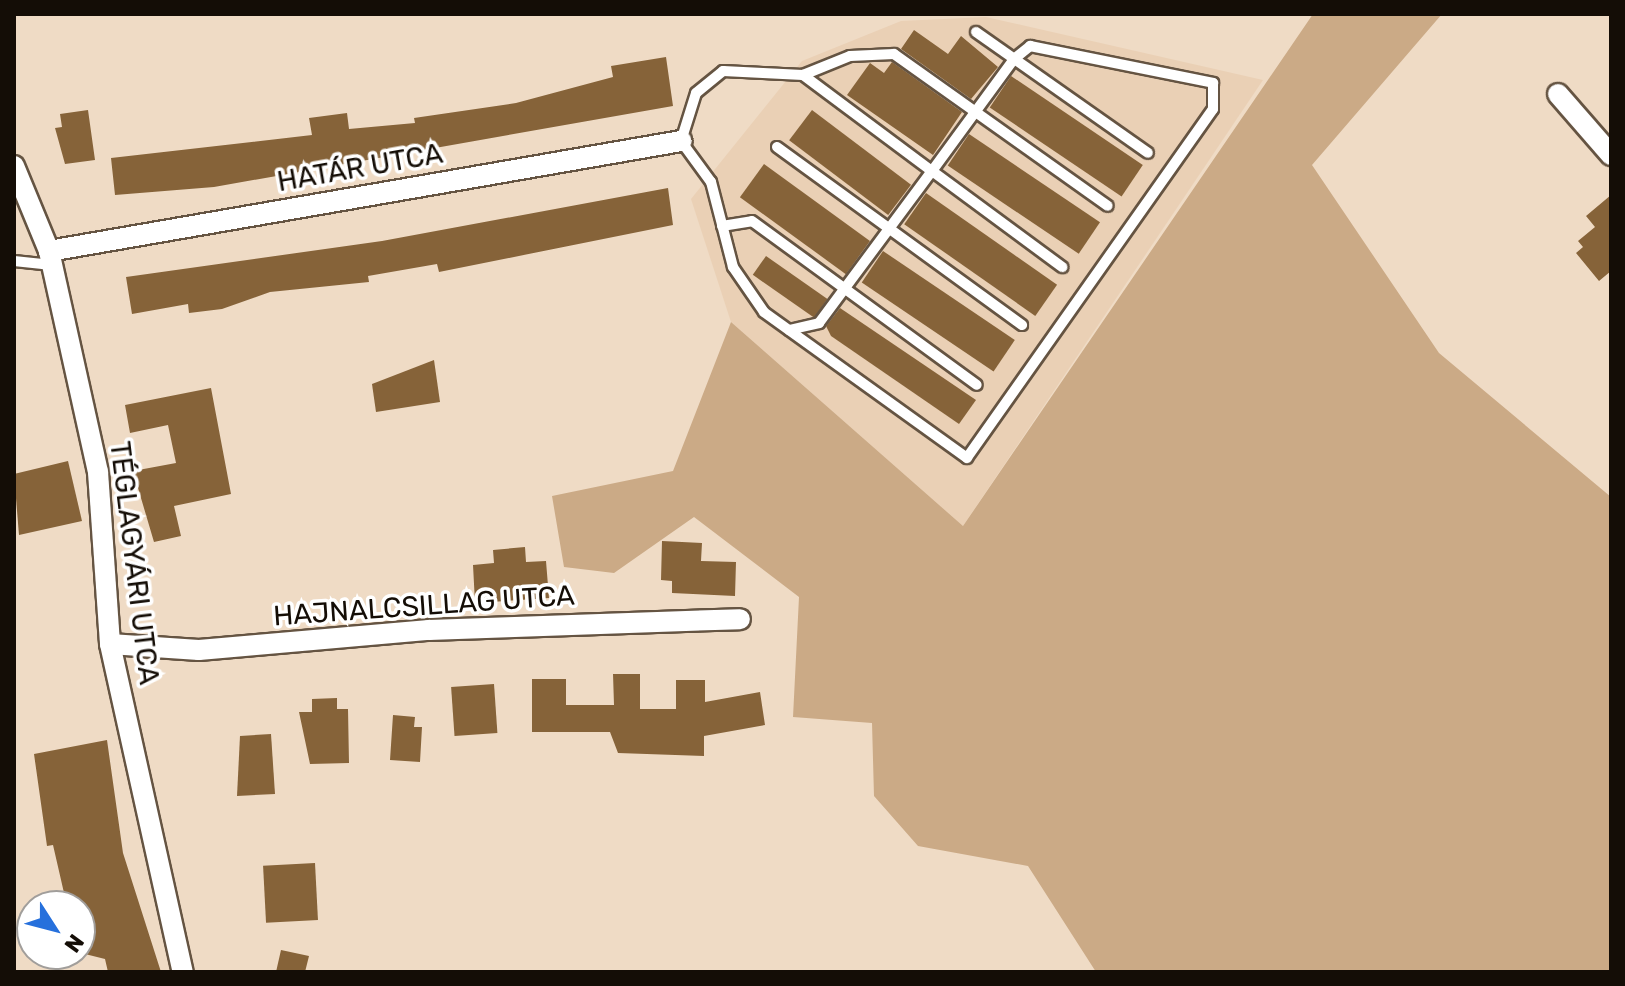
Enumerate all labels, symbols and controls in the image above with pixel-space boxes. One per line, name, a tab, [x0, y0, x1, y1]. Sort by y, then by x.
street label: HATÁR UTCA	[275, 137, 445, 199]
street label: TÉGLAGYÁRI UTCA	[102, 439, 166, 687]
street label: HAJNALCSILLAG UTCA	[272, 579, 576, 633]
north arrow	[16, 890, 96, 970]
text: N	[59, 929, 90, 958]

